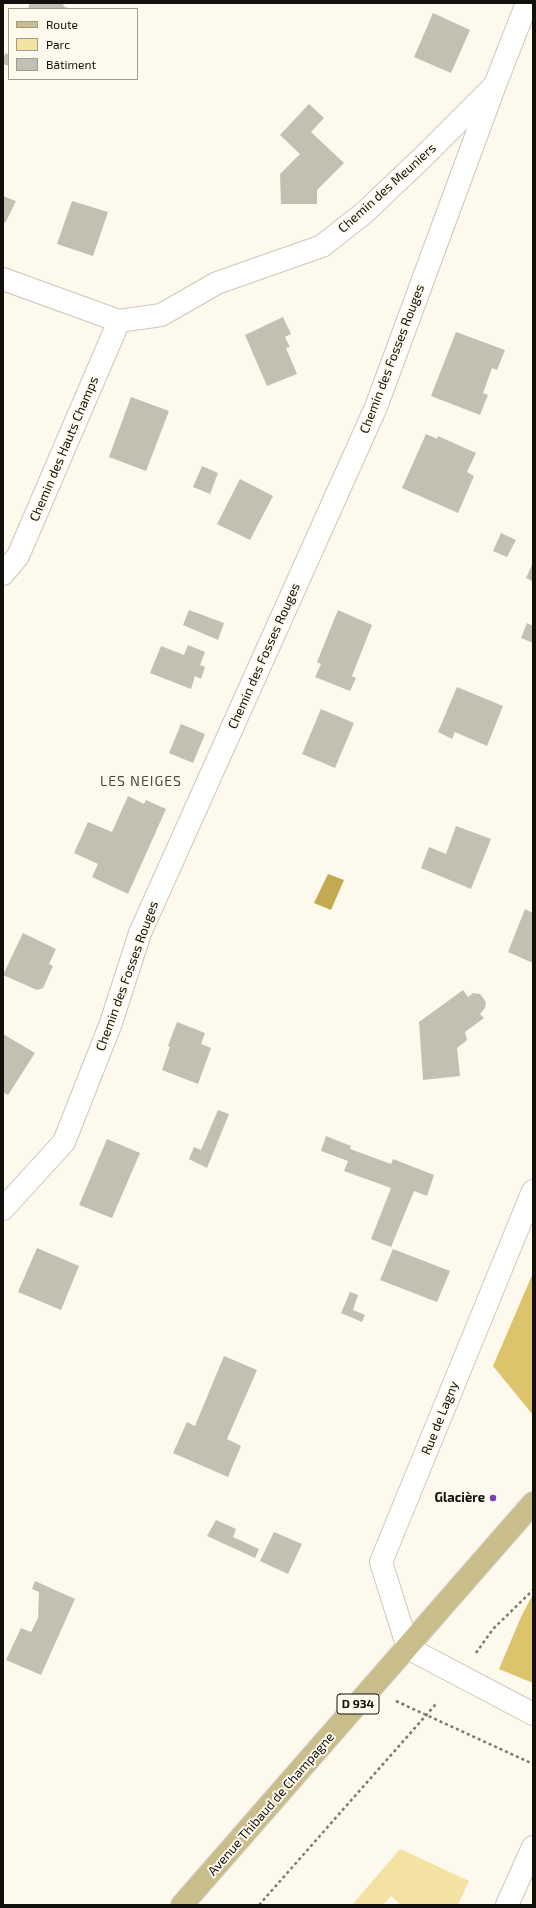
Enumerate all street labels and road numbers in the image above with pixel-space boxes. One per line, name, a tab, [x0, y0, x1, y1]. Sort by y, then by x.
street label: Chemin des Meuniers	[335, 140, 439, 236]
street label: Chemin des Fosses Rouges	[356, 282, 428, 436]
street label: Chemin des Hauts Champs	[26, 374, 102, 524]
street label: Chemin des Fosses Rouges	[225, 580, 303, 732]
street label: Chemin des Fosses Rouges	[93, 899, 161, 1053]
street label: Rue de Lagny	[418, 1379, 462, 1457]
road number: D 934	[337, 1694, 379, 1714]
street label: Avenue Thibaud de Champagne	[205, 1729, 337, 1879]

